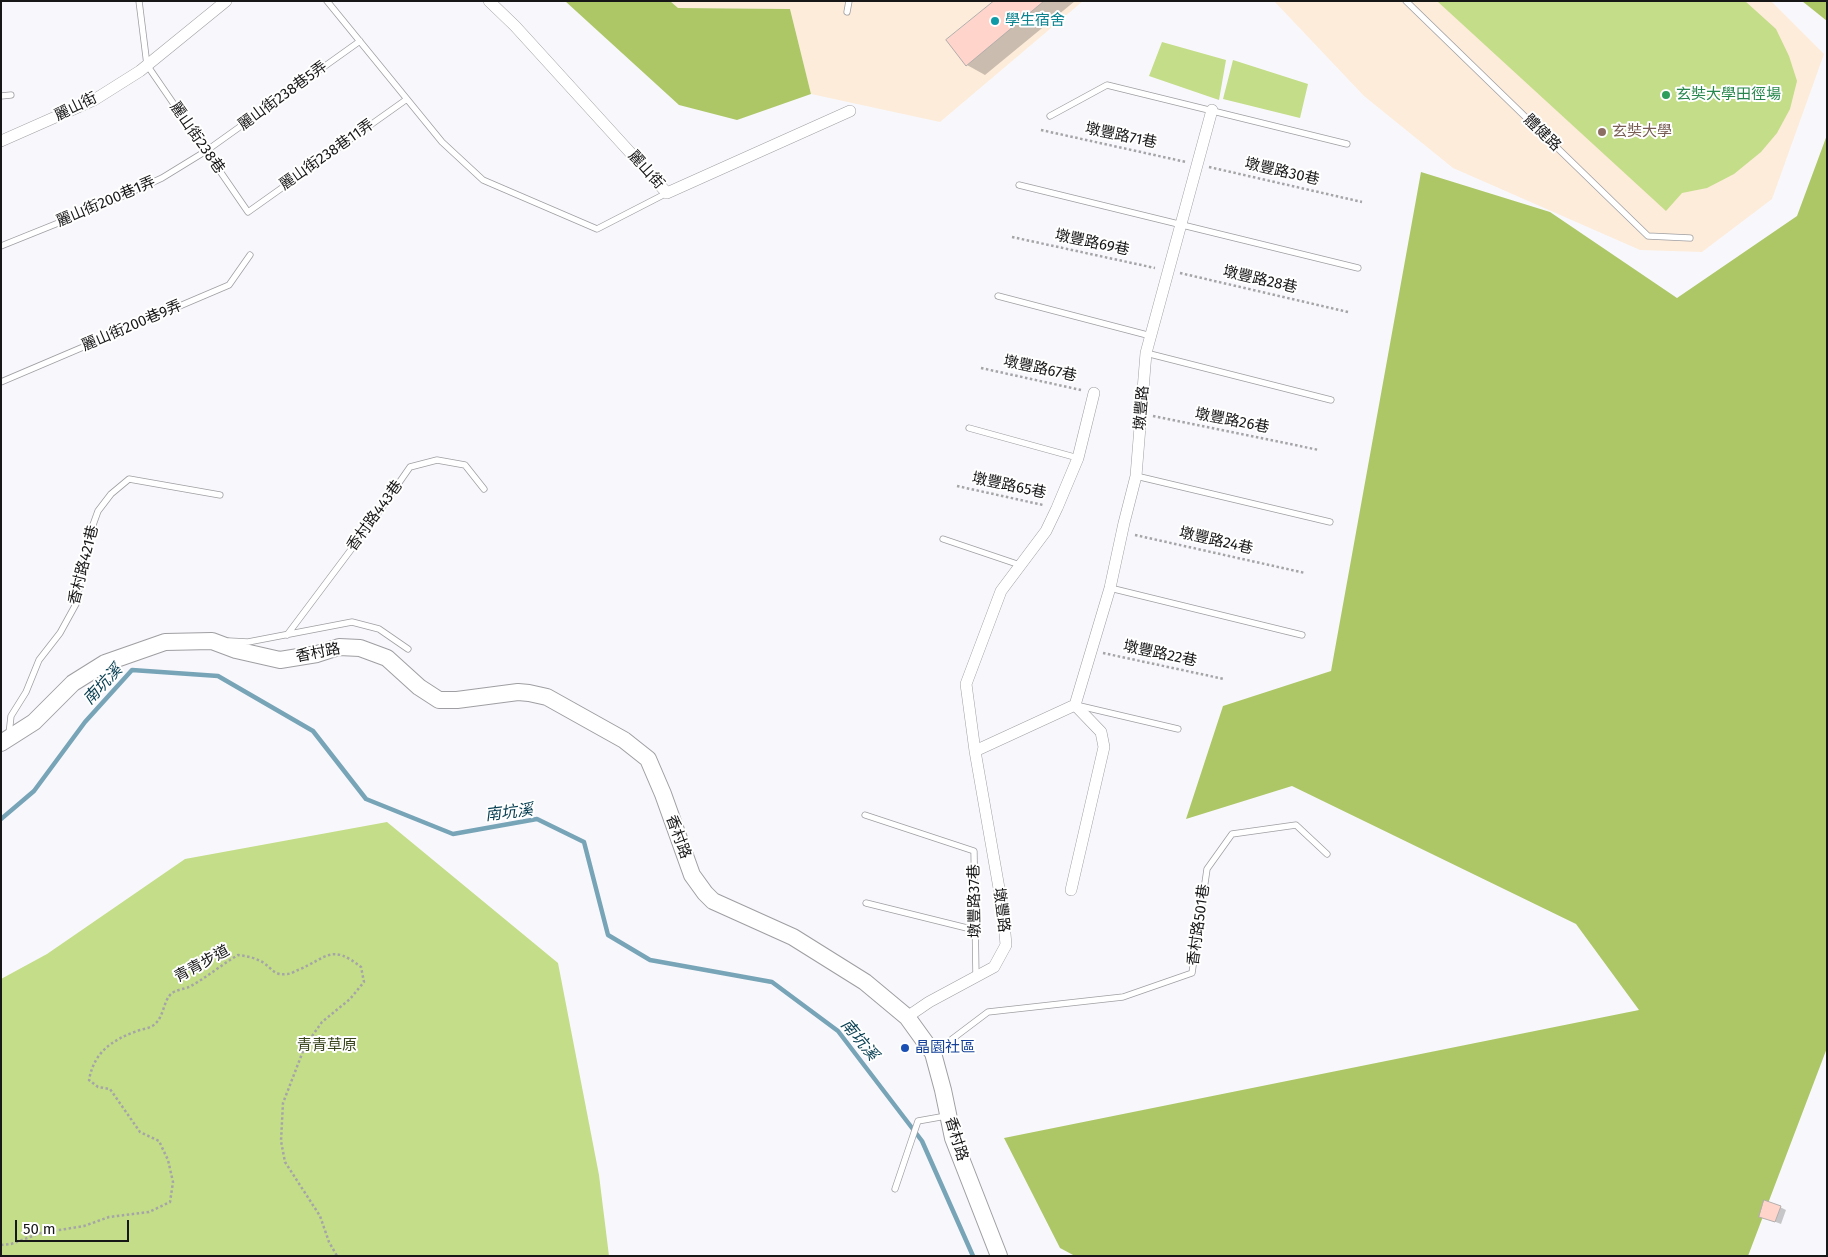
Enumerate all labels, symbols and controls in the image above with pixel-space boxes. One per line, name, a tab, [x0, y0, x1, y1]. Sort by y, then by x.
place label: 學生宿舍	[1005, 12, 1065, 30]
marker: 學生宿舍	[989, 15, 1001, 27]
street label: 麗山街238巷5弄	[235, 58, 331, 134]
place label: 玄奘大學田徑場	[1676, 86, 1781, 104]
street label: 麗山街	[52, 89, 100, 125]
marker: 玄奘大學田徑場	[1660, 89, 1672, 101]
street label: 麗山街238巷	[166, 99, 228, 177]
street label: 體健路	[1520, 111, 1564, 155]
street label: 麗山街238巷11弄	[276, 116, 378, 194]
street label: 墩豐路71巷	[1083, 120, 1159, 152]
place label: 玄奘大學	[1612, 123, 1672, 141]
marker: 玄奘大學	[1596, 126, 1608, 138]
street label: 麗山街	[624, 147, 668, 193]
street label: 墩豐路30巷	[1243, 155, 1321, 189]
street label: 麗山街200巷1弄	[54, 173, 158, 231]
street label: 墩豐路69巷	[1053, 226, 1131, 260]
street label: 墩豐路28巷	[1221, 263, 1299, 297]
street label: 麗山街200巷9弄	[79, 297, 185, 355]
street label: 墩豐路67巷	[1002, 352, 1078, 386]
street label: 墩豐路	[1131, 385, 1153, 431]
street label: 墩豐路26巷	[1193, 405, 1271, 437]
street label: 墩豐路65巷	[970, 469, 1048, 503]
street label: 香村路443巷	[343, 477, 407, 555]
street label: 香村路421巷	[65, 523, 103, 607]
street label: 墩豐路24巷	[1177, 524, 1255, 558]
street label: 墩豐路22巷	[1122, 637, 1198, 671]
street label: 香村路	[294, 640, 342, 666]
water label: 南坑溪	[80, 661, 126, 709]
water label: 南坑溪	[484, 801, 534, 825]
street label: 香村路	[662, 813, 694, 861]
street label: 墩豐路37巷	[965, 864, 985, 938]
street label: 香村路501巷	[1184, 883, 1214, 967]
street label: 墩豐路	[989, 887, 1013, 933]
street label: 青青步道	[171, 942, 233, 986]
water label: 南坑溪	[836, 1015, 882, 1065]
park label: 青青草原	[297, 1037, 357, 1055]
place label: 晶園社區	[915, 1039, 975, 1057]
marker: 晶園社區	[899, 1042, 911, 1054]
street label: 香村路	[941, 1115, 971, 1163]
scale bar	[18, 1210, 131, 1242]
text: 50 m	[23, 1220, 56, 1238]

